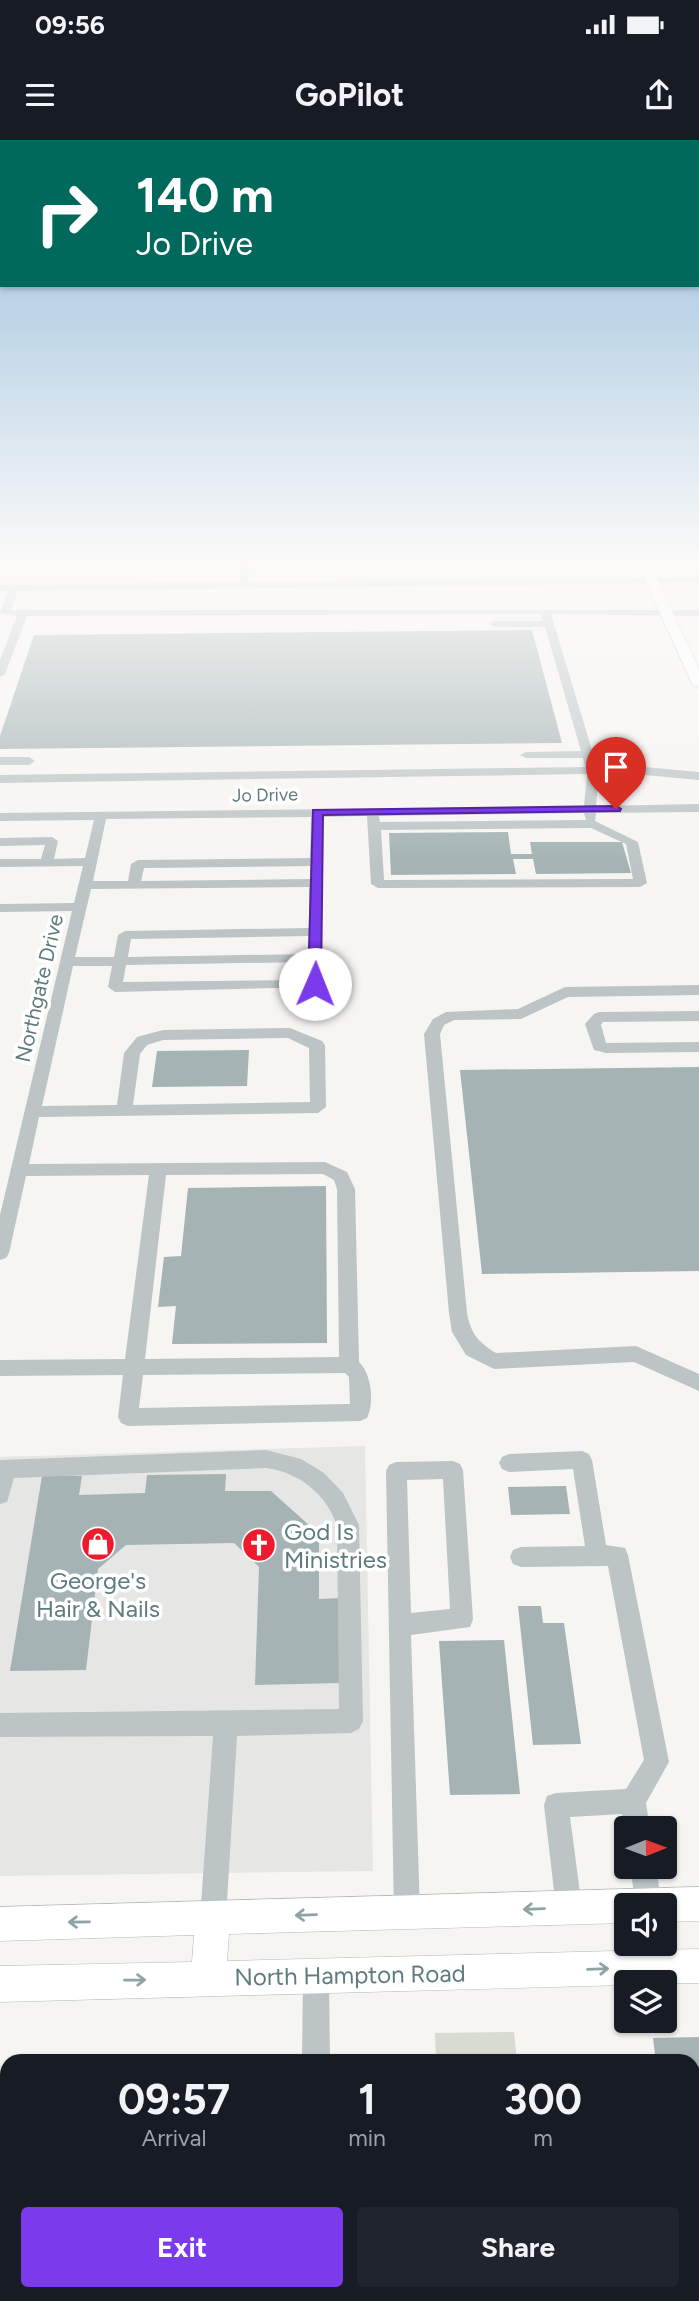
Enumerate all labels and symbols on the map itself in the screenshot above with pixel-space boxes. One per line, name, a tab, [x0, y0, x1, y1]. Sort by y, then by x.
pin	[586, 737, 646, 809]
street label: Jo Drive	[232, 783, 298, 807]
street label: Northgate Drive	[10, 911, 68, 1065]
position arrow	[278, 947, 352, 1021]
place label: God Is Ministries	[284, 1517, 387, 1574]
shop icon: George's Hair & Nails	[79, 1525, 117, 1563]
church icon: God Is Ministries	[240, 1526, 278, 1564]
place label: George's Hair & Nails	[36, 1566, 160, 1623]
north arrow	[614, 1816, 677, 1880]
one-way arrow	[523, 1902, 546, 1915]
one-way arrow	[295, 1909, 318, 1922]
one-way arrow	[68, 1915, 91, 1928]
street label: North Hampton Road	[234, 1958, 466, 1992]
one-way arrow	[586, 1962, 609, 1976]
one-way arrow	[123, 1974, 146, 1987]

